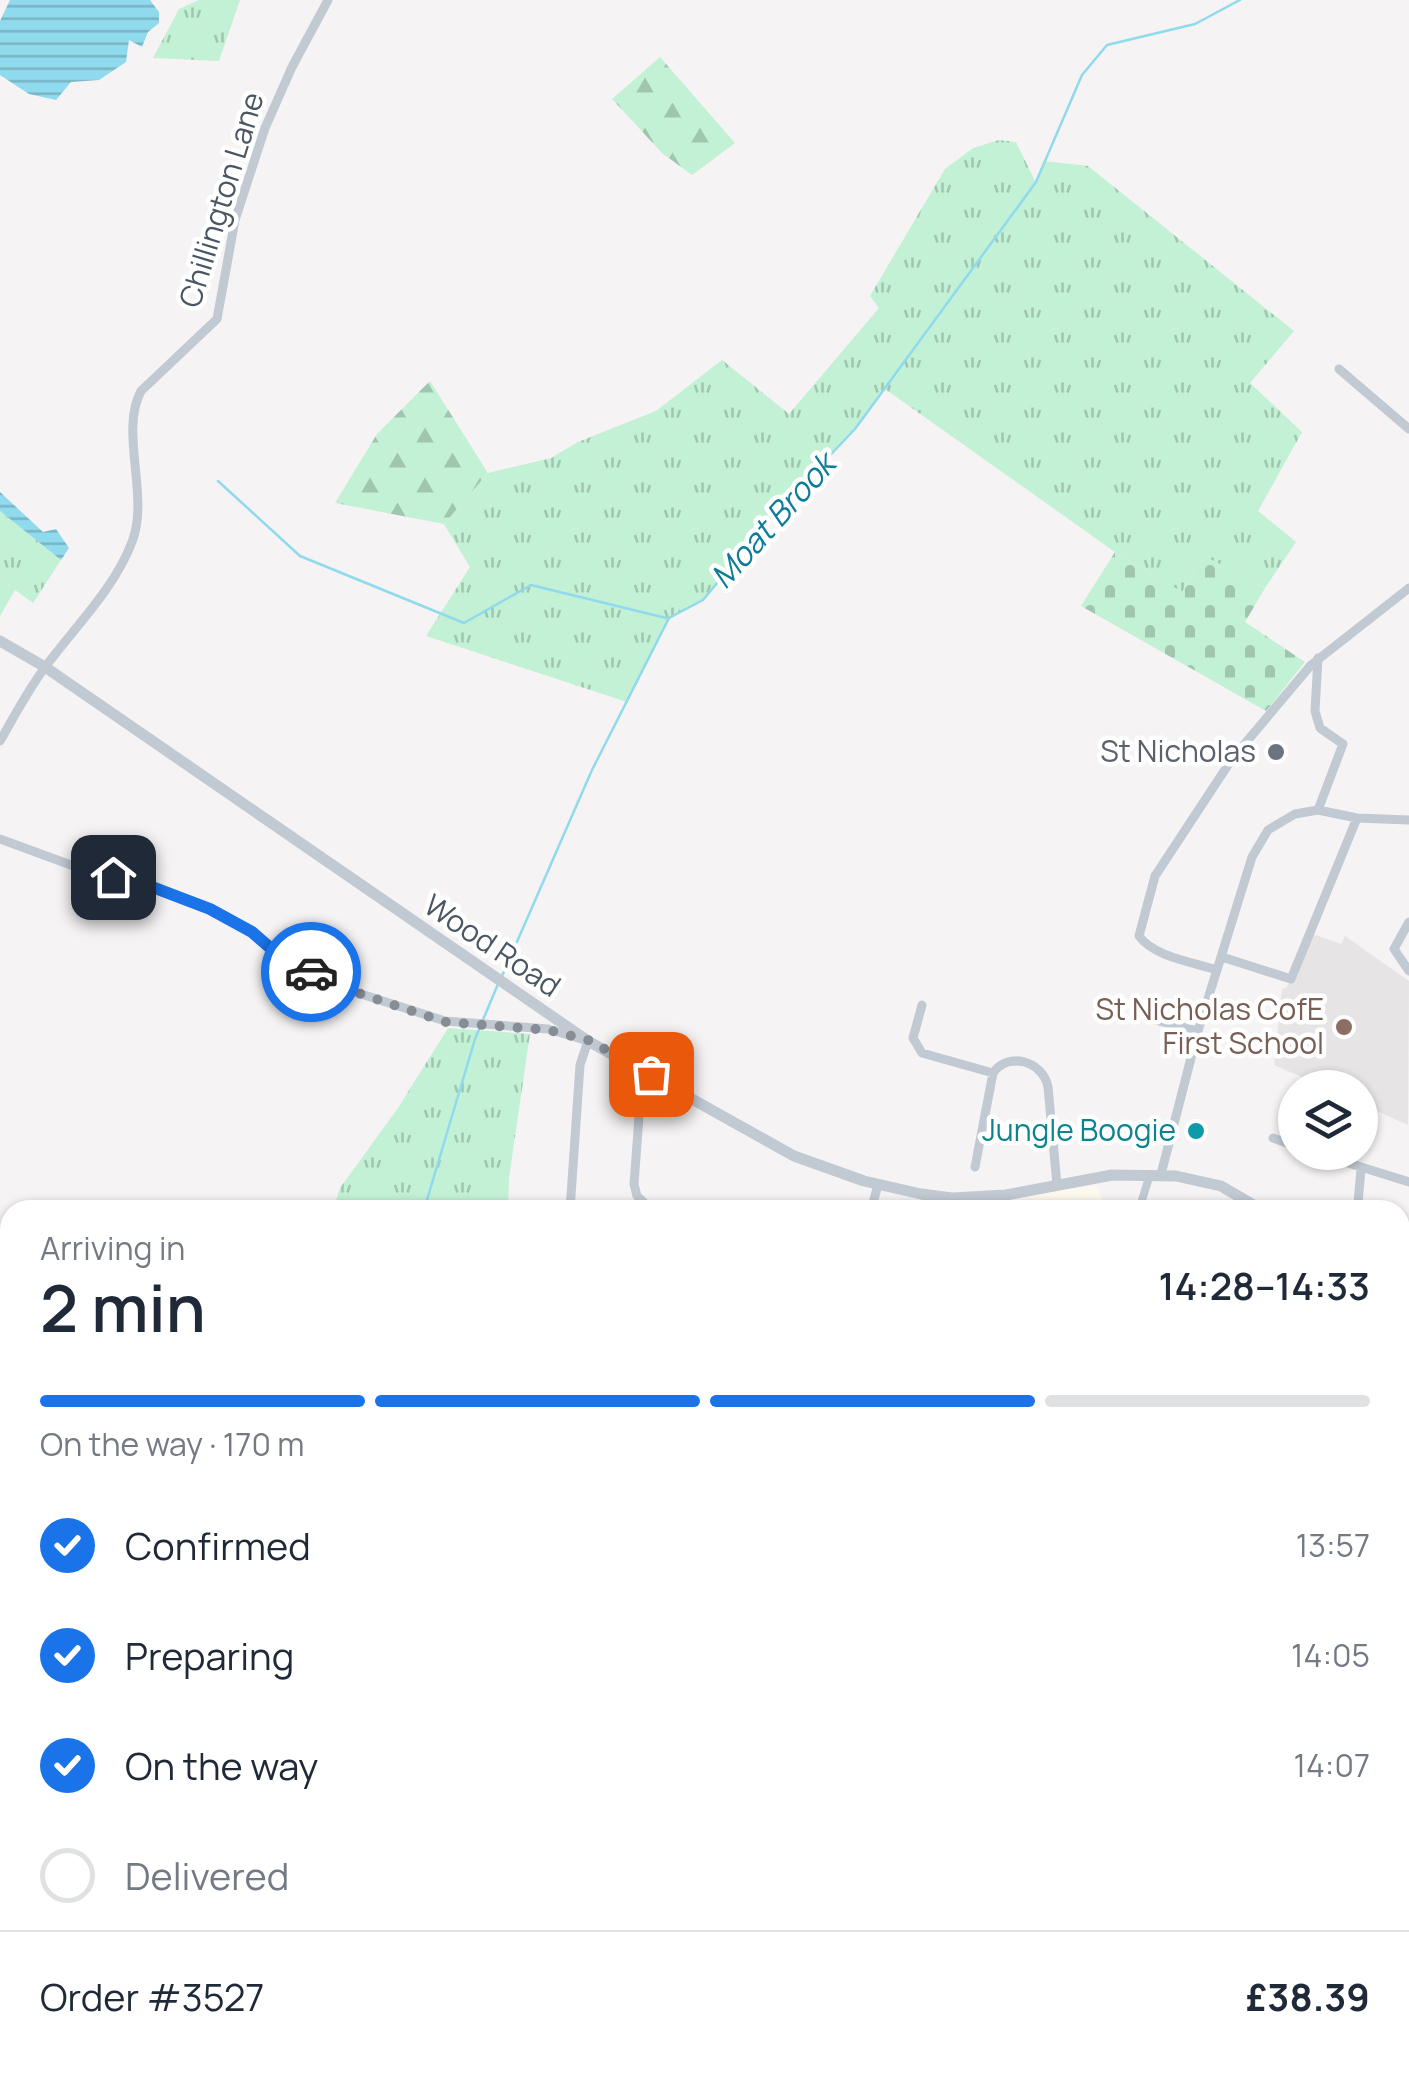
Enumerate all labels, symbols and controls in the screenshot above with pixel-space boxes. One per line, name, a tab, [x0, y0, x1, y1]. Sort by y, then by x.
street label: Chillington Lane	[168, 87, 273, 312]
water label: Moat Brook	[700, 440, 847, 597]
place label: St Nicholas	[1100, 730, 1256, 771]
marker: St Nicholas	[1265, 741, 1287, 763]
pin	[71, 835, 156, 920]
icon: home	[86, 850, 141, 905]
street label: Wood Road	[416, 884, 569, 1006]
courier	[261, 922, 361, 1022]
icon: car	[284, 945, 339, 1000]
place label: St Nicholas CofE First School	[1095, 988, 1324, 1063]
marker: St Nicholas CofE First School	[1333, 1016, 1355, 1038]
pin	[609, 1032, 694, 1117]
icon: bag	[624, 1047, 679, 1102]
map controls	[1278, 1070, 1378, 1170]
button: layers	[1278, 1070, 1378, 1170]
place label: Jungle Boogie	[982, 1109, 1176, 1150]
marker: Jungle Boogie	[1185, 1120, 1207, 1142]
text: Arriving in	[40, 1226, 185, 1270]
text: 14:28–14:33	[1158, 1259, 1370, 1311]
text: 2 min	[40, 1263, 206, 1352]
text: On the way · 170 m	[40, 1422, 304, 1466]
icon: check	[40, 1518, 95, 1573]
text: Confirmed	[125, 1519, 311, 1571]
text: 13:57	[1296, 1523, 1370, 1567]
icon: check	[40, 1628, 95, 1683]
text: Preparing	[125, 1629, 294, 1681]
text: 14:05	[1291, 1633, 1370, 1677]
icon: check	[40, 1738, 95, 1793]
text: On the way	[125, 1739, 318, 1791]
text: 14:07	[1294, 1743, 1370, 1787]
text: Delivered	[125, 1849, 289, 1901]
text: Order #3527	[40, 1970, 264, 2022]
text: £38.39	[1246, 1970, 1370, 2022]

